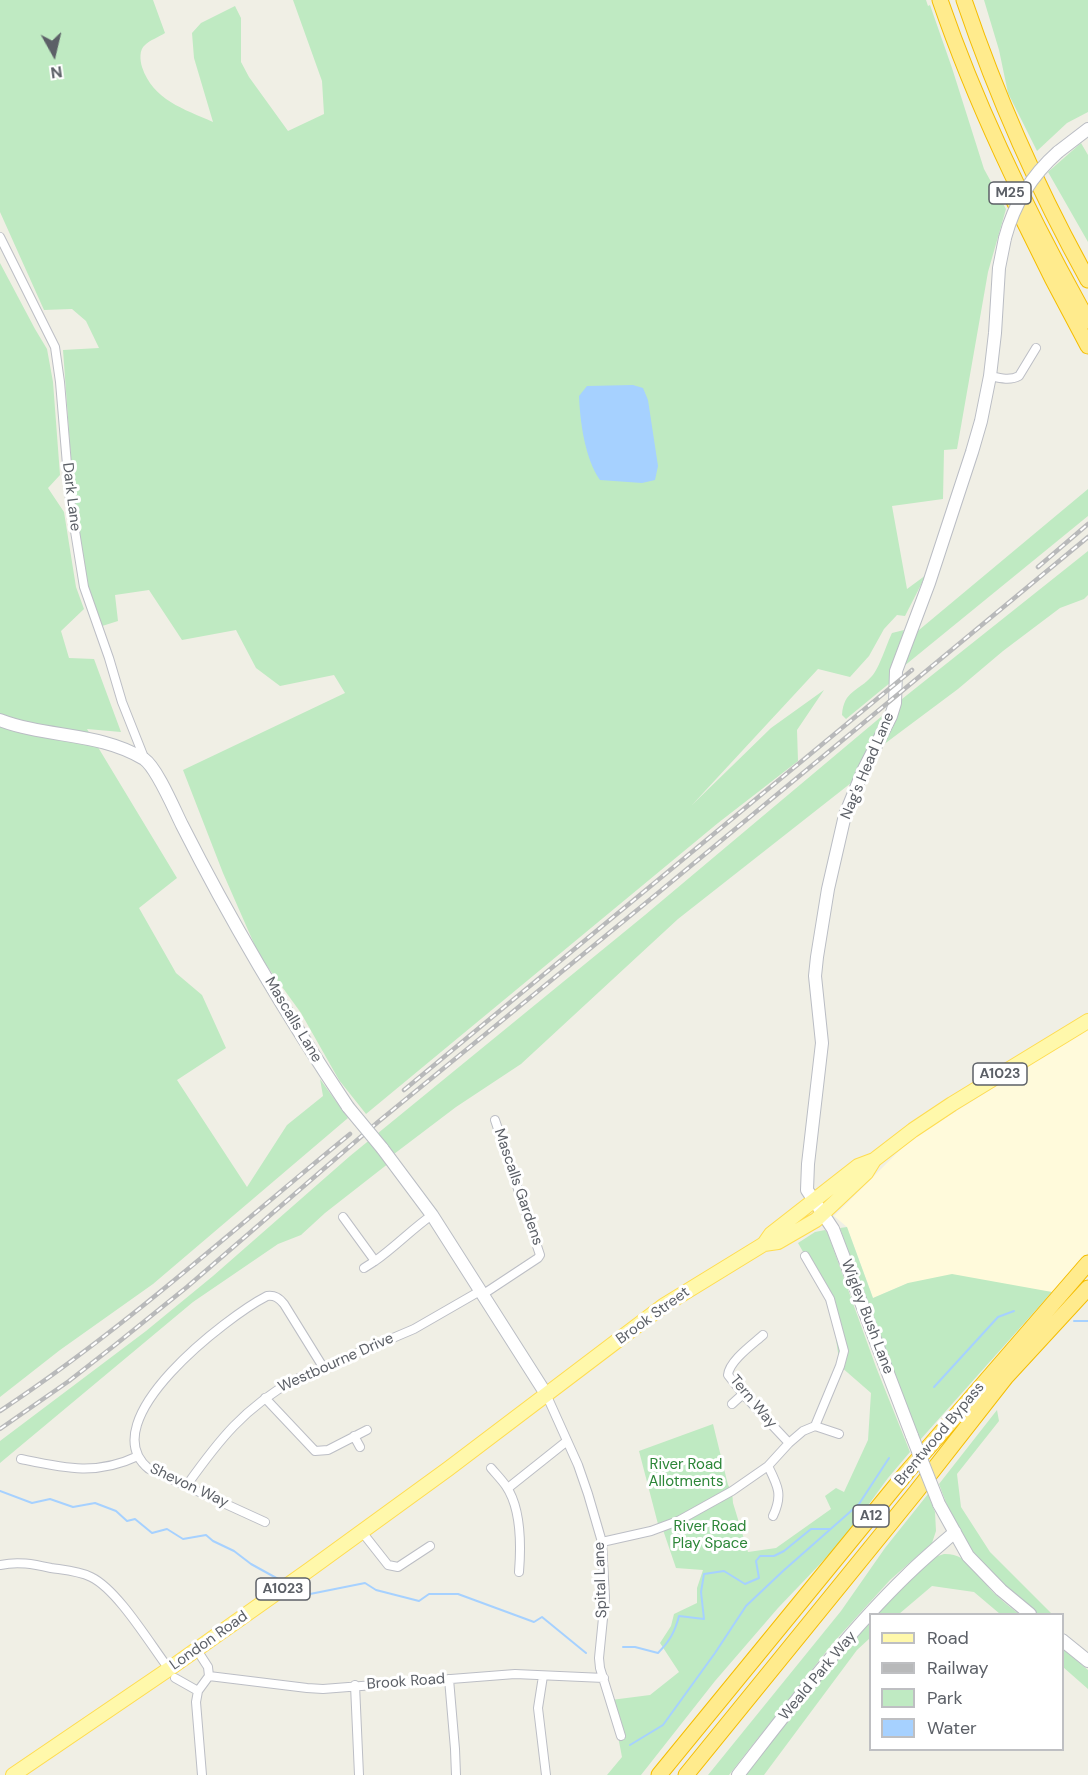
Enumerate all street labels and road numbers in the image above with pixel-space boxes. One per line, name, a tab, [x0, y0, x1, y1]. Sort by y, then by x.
road number: M25	[989, 182, 1031, 204]
street label: Dark Lane	[58, 462, 84, 532]
street label: Nag's Head Lane	[837, 710, 899, 822]
street label: Mascalls Lane	[260, 974, 326, 1066]
road number: A1023	[973, 1063, 1027, 1085]
street label: Mascalls Gardens	[490, 1126, 546, 1248]
street label: Wigley Bush Lane	[837, 1257, 897, 1377]
street label: Brook Street	[613, 1283, 693, 1349]
street label: Westbourne Drive	[276, 1329, 396, 1397]
street label: Tern Way	[726, 1372, 780, 1432]
street label: Brentwood Bypass	[891, 1379, 989, 1489]
street label: Shevon Way	[147, 1460, 231, 1512]
road number: A12	[853, 1505, 889, 1527]
street label: Spital Lane	[591, 1542, 611, 1618]
road number: A1023	[256, 1578, 310, 1600]
street label: London Road	[167, 1608, 251, 1674]
street label: Weald Park Way	[775, 1628, 861, 1724]
street label: Brook Road	[366, 1670, 446, 1694]

